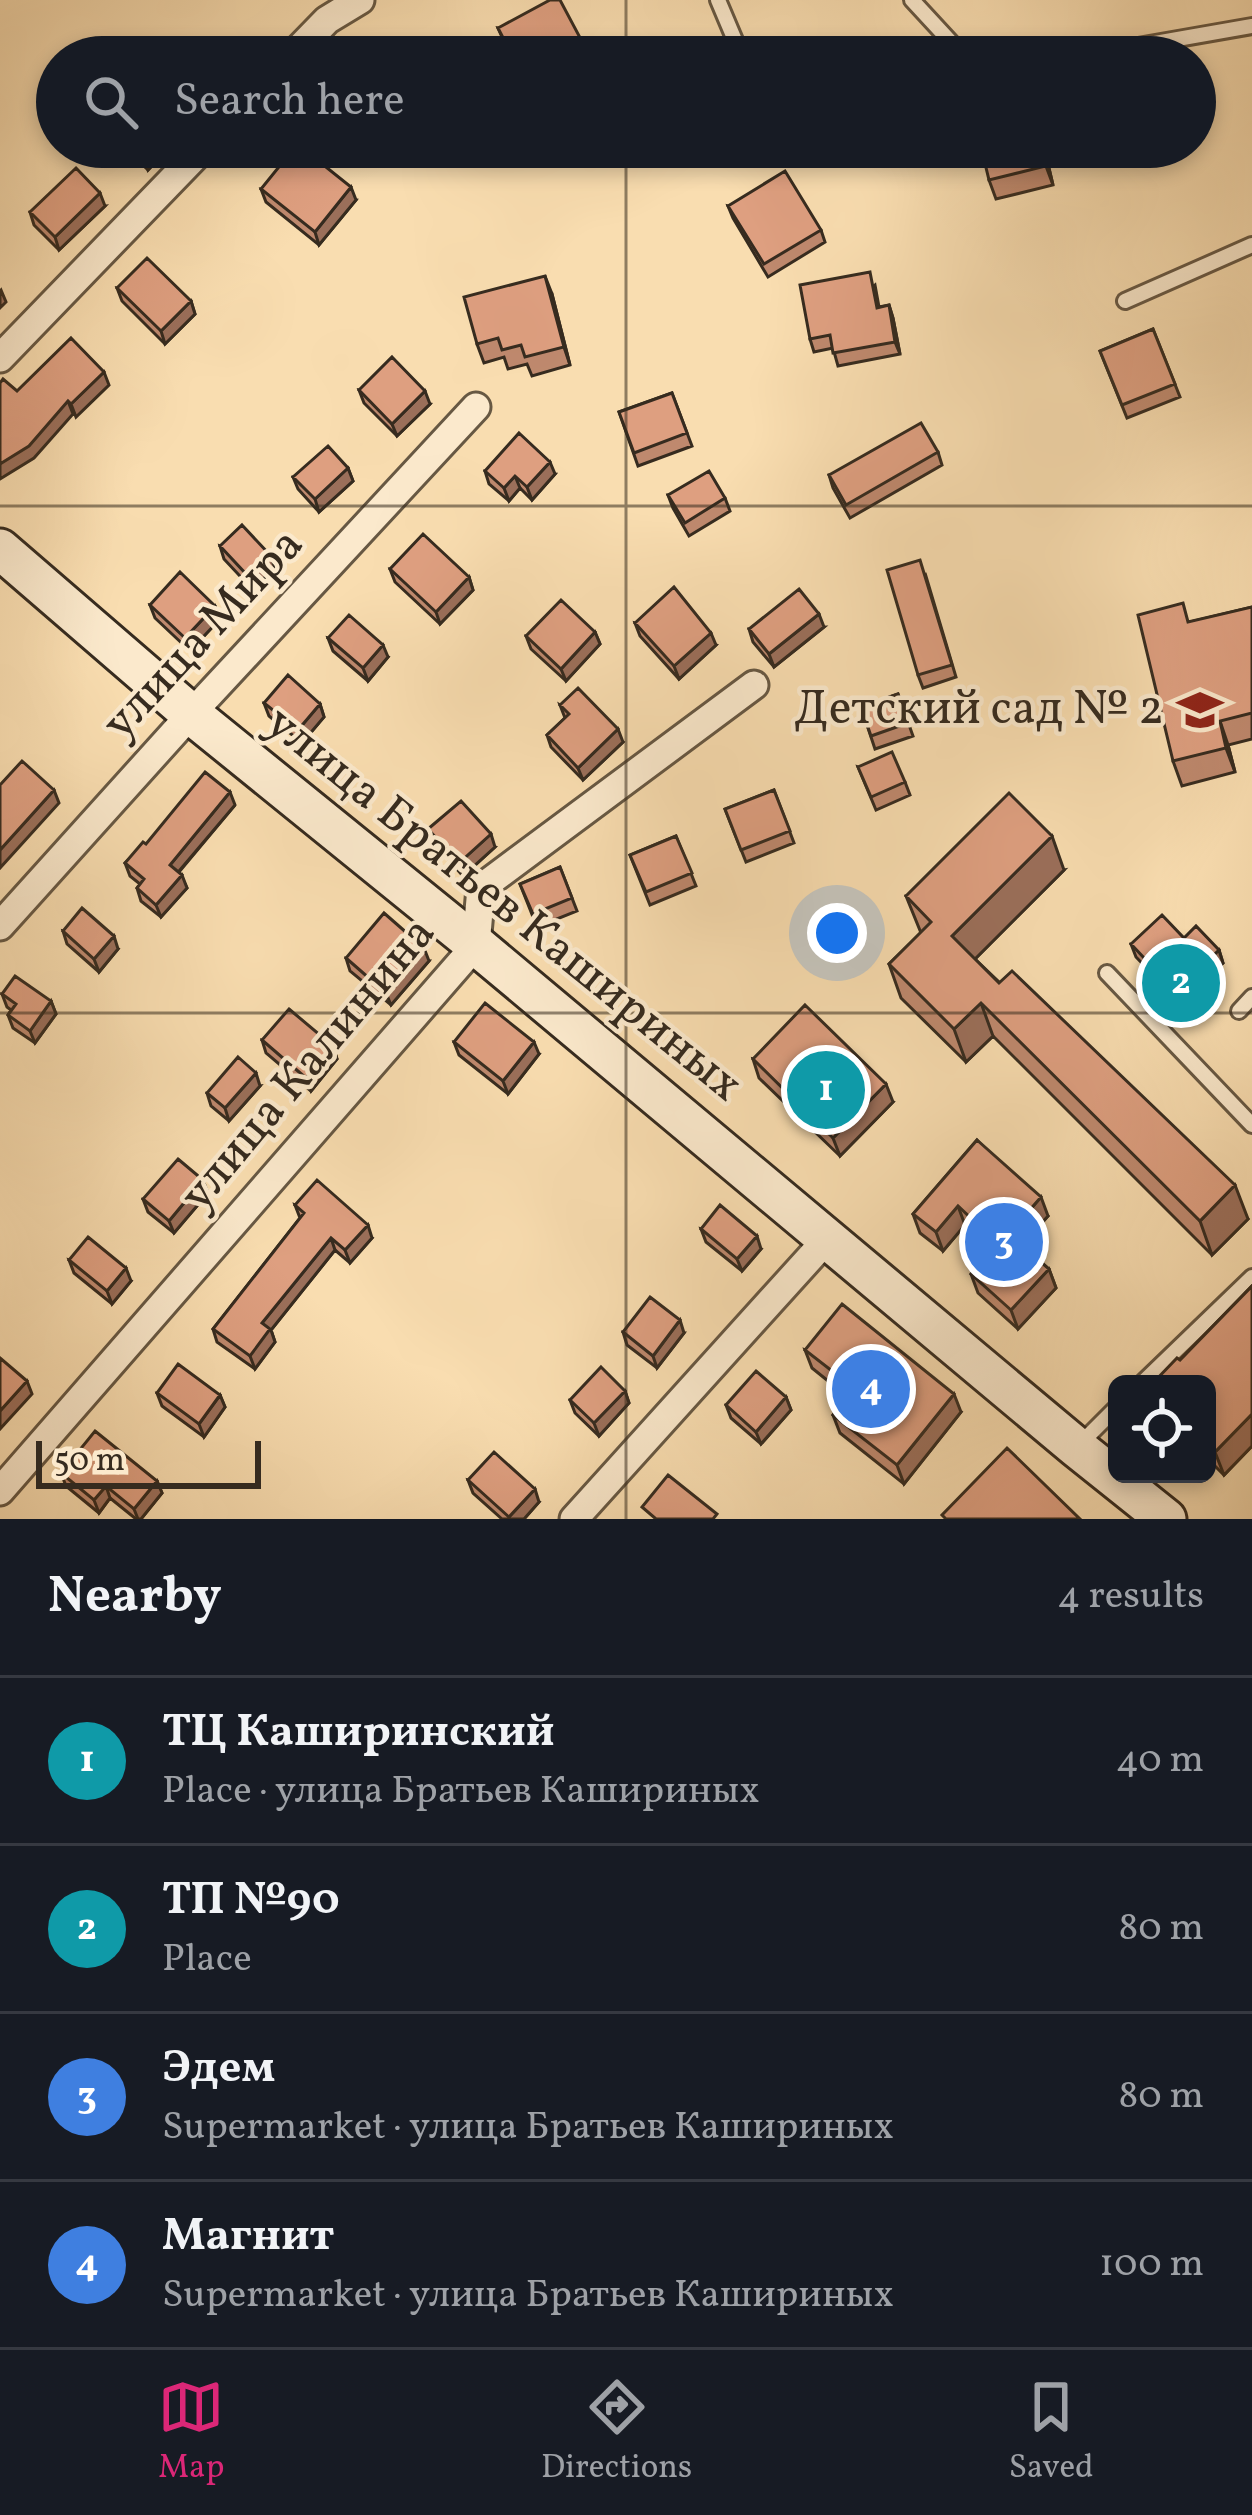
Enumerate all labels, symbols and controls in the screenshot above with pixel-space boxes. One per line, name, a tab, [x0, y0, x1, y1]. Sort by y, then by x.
search box	[36, 36, 1216, 168]
icon: search	[78, 69, 144, 135]
text: Search here	[174, 71, 405, 134]
street label: улица Мира	[88, 514, 320, 756]
place label: Детский сад № 2	[794, 677, 1164, 744]
school or university icon: Детский сад № 2	[1175, 685, 1225, 735]
street label: улица Братьев Кашириных	[250, 691, 756, 1119]
street label: улица Калинина	[165, 903, 453, 1227]
your location	[807, 903, 867, 963]
pin: 2	[1142, 938, 1220, 1028]
pin: 1	[787, 1045, 865, 1135]
pin: 3	[965, 1197, 1043, 1287]
pin: 4	[832, 1344, 910, 1434]
map controls	[1108, 1375, 1216, 1483]
button: locate	[1108, 1375, 1216, 1483]
scale bar	[36, 1435, 261, 1488]
text: 50 m	[54, 1439, 125, 1485]
text: Nearby	[48, 1562, 222, 1633]
text: 4 results	[1057, 1570, 1204, 1624]
text: ТЦ Каширинский	[162, 1702, 555, 1765]
text: 1	[79, 1734, 95, 1788]
text: 40 m	[1116, 1734, 1204, 1788]
text: Place · улица Братьев Кашириных	[162, 1765, 760, 1819]
text: ТП №90	[162, 1870, 340, 1933]
text: 2	[77, 1902, 97, 1956]
text: 80 m	[1118, 1902, 1204, 1956]
text: Place	[162, 1933, 252, 1987]
text: Эдем	[162, 2038, 275, 2101]
text: 3	[77, 2070, 97, 2124]
text: 80 m	[1118, 2070, 1204, 2124]
text: Supermarket · улица Братьев Кашириных	[162, 2101, 894, 2155]
text: Магнит	[162, 2206, 334, 2269]
text: 4	[75, 2238, 99, 2292]
text: 100 m	[1099, 2238, 1204, 2292]
text: Supermarket · улица Братьев Кашириных	[162, 2269, 894, 2323]
tab: Map	[158, 2374, 224, 2492]
tab: Directions	[541, 2374, 692, 2492]
tab: Saved	[1009, 2374, 1094, 2492]

